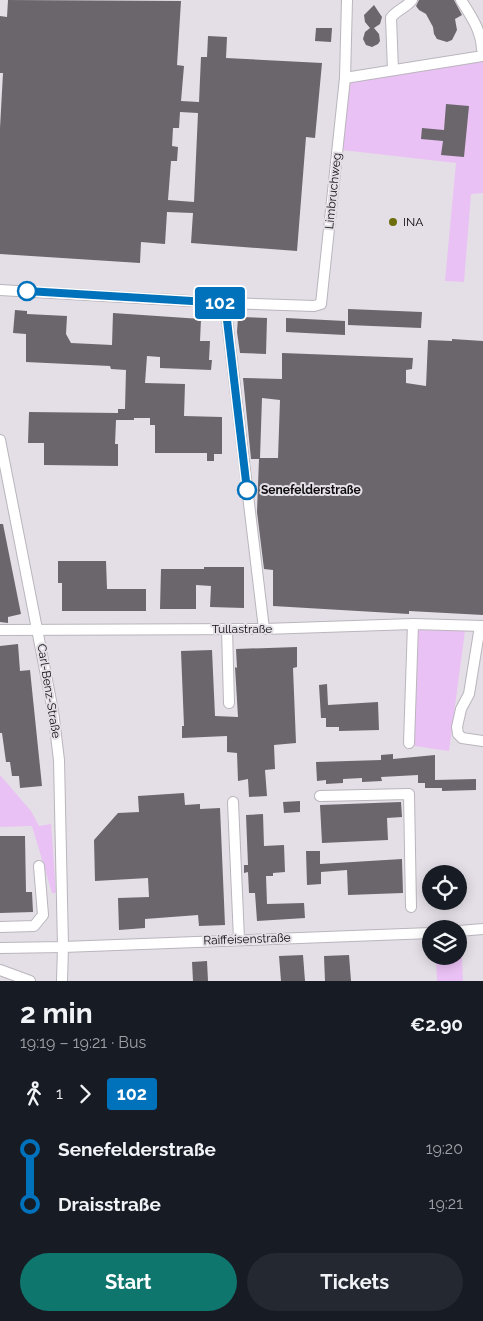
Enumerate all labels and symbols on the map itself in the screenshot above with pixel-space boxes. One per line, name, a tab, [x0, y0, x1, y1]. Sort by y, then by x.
street label: Limbruchweg	[322, 152, 344, 230]
place label: INA	[403, 215, 423, 229]
marker: INA	[387, 216, 399, 228]
unlabelled marker	[17, 281, 37, 301]
line badge: 102	[191, 287, 249, 319]
marker: Senefelderstraße	[237, 480, 257, 500]
place label: Senefelderstraße	[261, 483, 361, 497]
street label: Tullastraße	[212, 622, 272, 636]
street label: Carl-Benz-Straße	[35, 643, 63, 739]
street label: Raiffeisenstraße	[203, 930, 291, 948]

